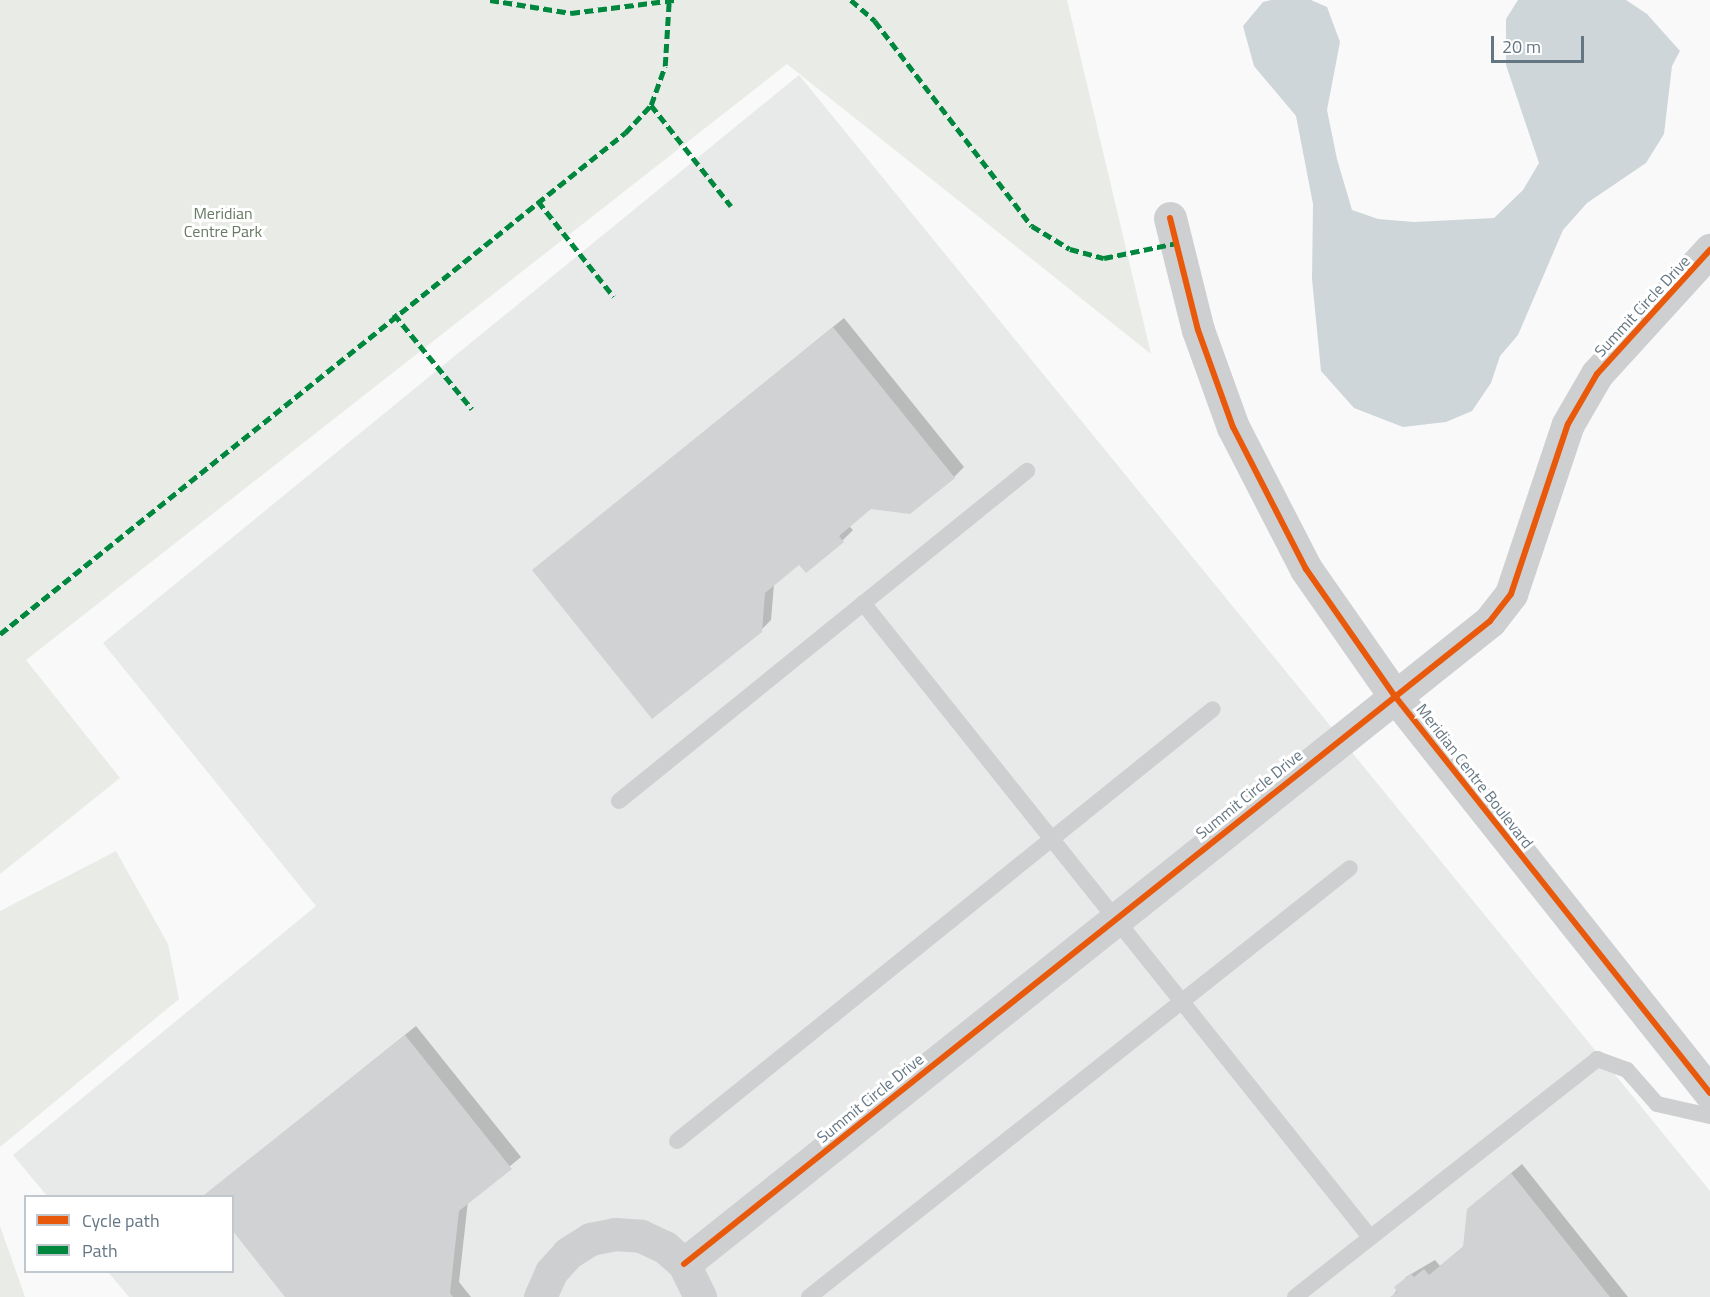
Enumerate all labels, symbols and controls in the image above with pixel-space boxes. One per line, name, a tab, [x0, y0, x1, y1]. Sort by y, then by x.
scale bar	[1494, 24, 1587, 62]
text: 20 m	[1502, 33, 1541, 60]
park label: Meridian Centre Park	[184, 203, 262, 241]
street label: Summit Circle Drive	[1590, 251, 1694, 361]
street label: Meridian Centre Boulevard	[1413, 700, 1537, 852]
street label: Summit Circle Drive	[1192, 745, 1306, 843]
street label: Summit Circle Drive	[813, 1049, 927, 1147]
legend	[24, 1195, 234, 1273]
text: Cycle path	[82, 1207, 160, 1234]
text: Path	[82, 1237, 118, 1264]

